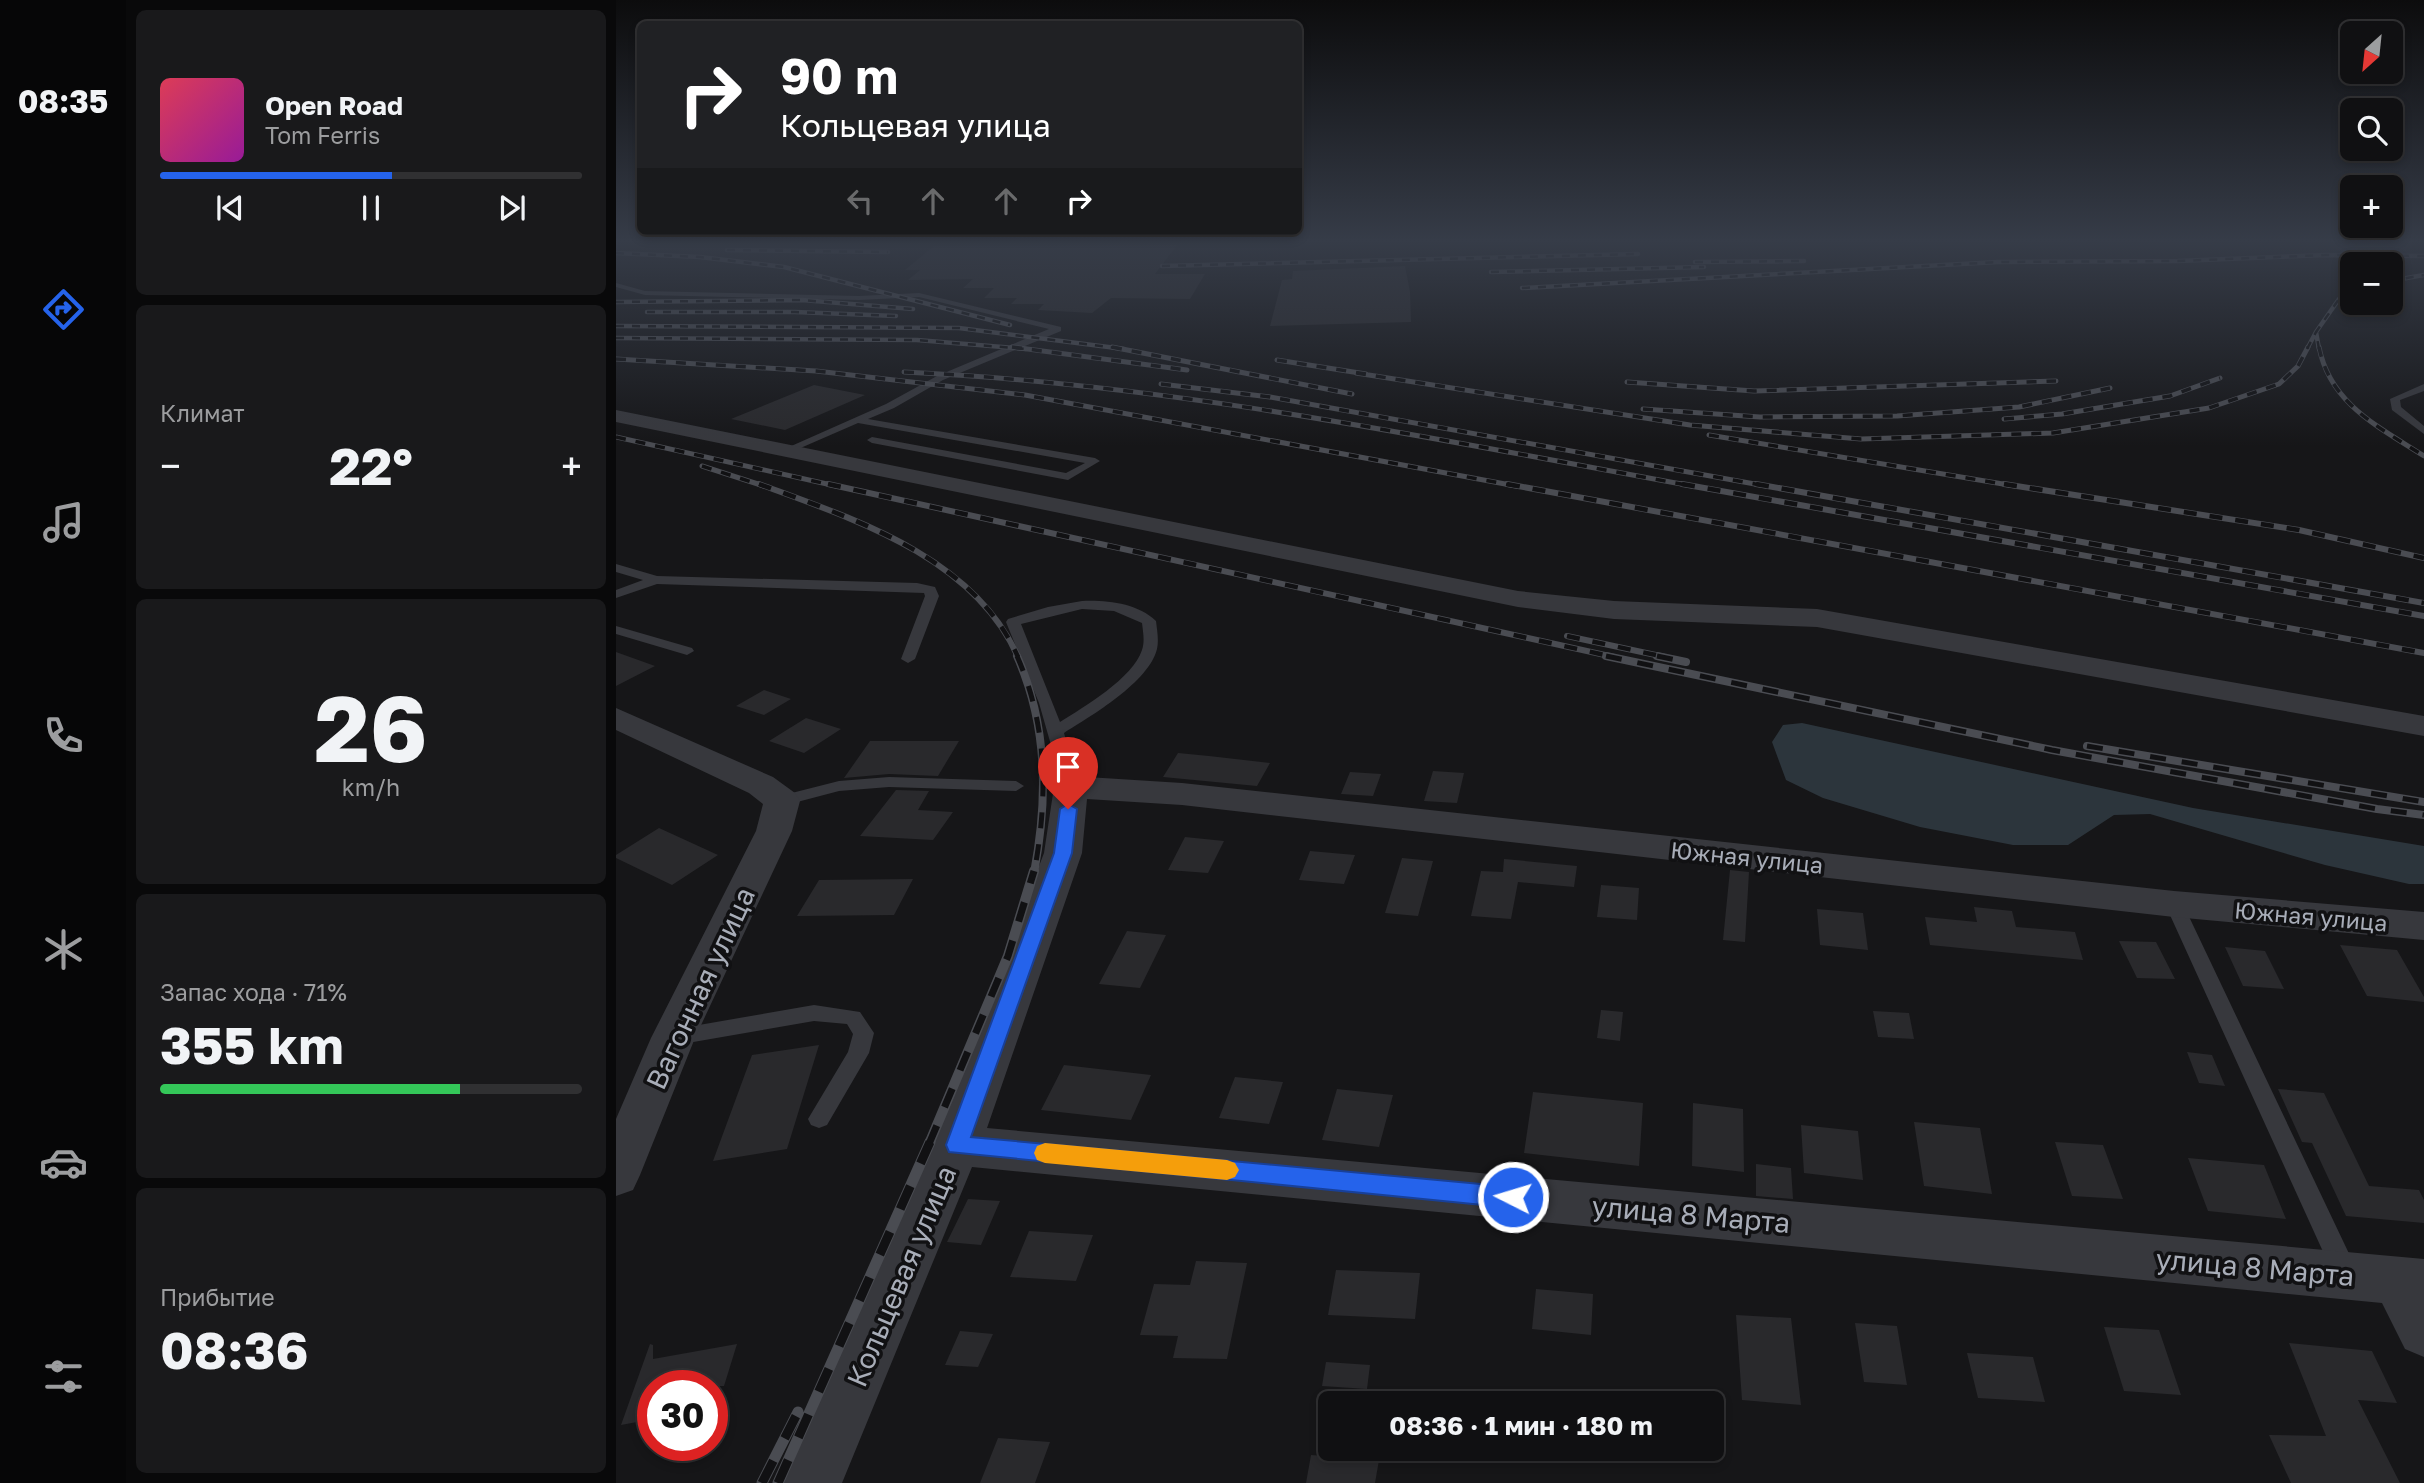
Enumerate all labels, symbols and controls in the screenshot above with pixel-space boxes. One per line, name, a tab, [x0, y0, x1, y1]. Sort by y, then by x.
north arrow	[2340, 21, 2403, 84]
map controls	[2340, 21, 2403, 315]
text: 90 m	[780, 46, 898, 105]
icon: right	[665, 49, 756, 140]
text: 08:35	[18, 82, 108, 120]
text: Open Road	[265, 90, 403, 121]
button: search	[2340, 98, 2403, 161]
text: Кольцевая улица	[780, 106, 1051, 144]
text: Tom Ferris	[265, 121, 380, 149]
button: +	[2340, 175, 2403, 238]
icon: left	[841, 182, 879, 220]
icon: ahead	[914, 182, 952, 220]
icon: ahead	[987, 182, 1025, 220]
icon: right	[1060, 182, 1098, 220]
icon: previous	[211, 189, 249, 227]
icon: pause	[352, 189, 390, 227]
icon: next	[493, 189, 531, 227]
button: −	[2340, 252, 2403, 315]
icon: directions	[39, 285, 88, 334]
text: Климат	[160, 399, 245, 427]
text: 22°	[329, 434, 413, 496]
text: −	[160, 443, 181, 488]
text: +	[561, 443, 582, 488]
icon: music	[39, 498, 88, 547]
text: 26	[314, 673, 428, 782]
icon: phone	[39, 711, 88, 760]
pin	[1038, 737, 1098, 809]
icon: arrive	[1049, 748, 1087, 786]
text: km/h	[342, 773, 400, 801]
street label: Южная улица	[1669, 835, 1825, 879]
street label: Вагонная улица	[639, 882, 761, 1094]
street label: Южная улица	[2233, 895, 2389, 937]
icon: climate	[39, 925, 88, 974]
text: Запас хода · 71%	[160, 978, 347, 1006]
text: 355 km	[160, 1013, 344, 1075]
icon: car	[39, 1138, 88, 1187]
position arrow	[1476, 1160, 1550, 1234]
street label: Кольцевая улица	[840, 1161, 962, 1391]
street label: улица 8 Марта	[1590, 1189, 1792, 1239]
street label: улица 8 Марта	[2154, 1242, 2356, 1292]
text: Прибытие	[160, 1283, 275, 1311]
text: 08:36	[160, 1318, 308, 1380]
icon: filters	[39, 1352, 88, 1401]
speed limit sign: 30	[637, 1370, 728, 1461]
text: 08:36 · 1 мин · 180 m	[1389, 1410, 1653, 1441]

